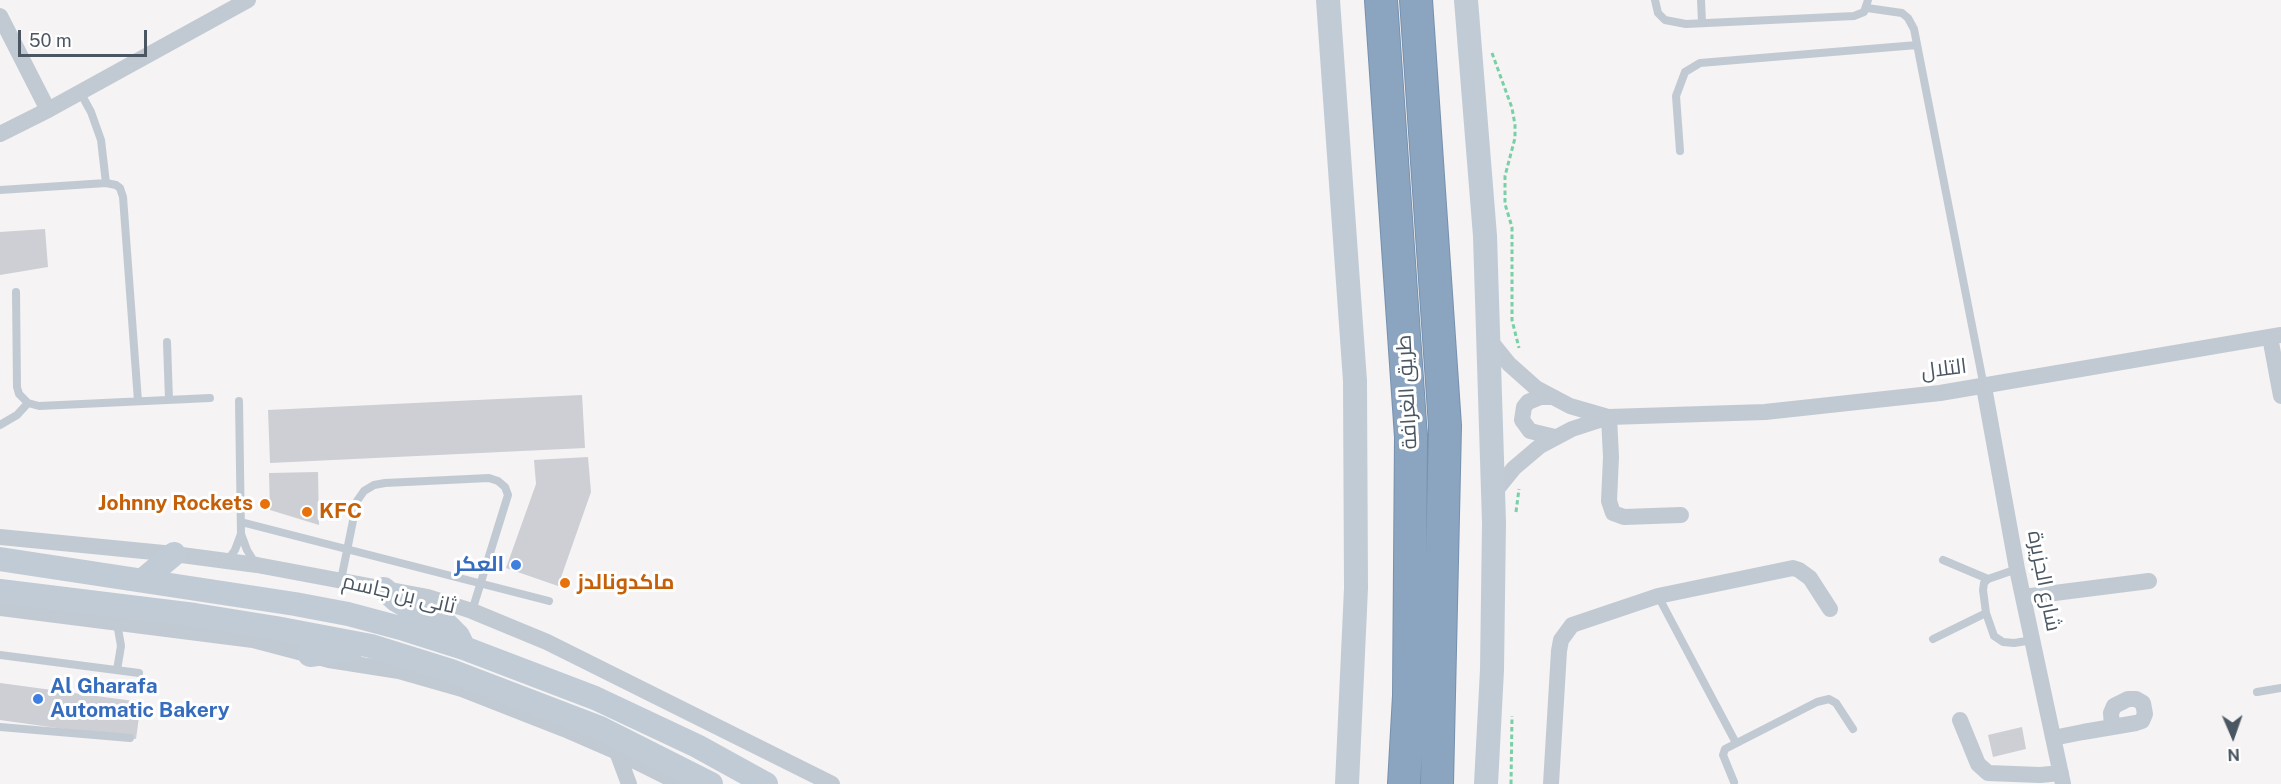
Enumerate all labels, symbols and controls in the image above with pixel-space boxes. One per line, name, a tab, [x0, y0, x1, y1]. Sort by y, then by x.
scale bar	[21, 18, 150, 56]
text: 50 m	[29, 30, 72, 51]
street label: طريق الغرافة	[1391, 334, 1423, 450]
street label: التلال	[1920, 354, 1968, 384]
place label: Johnny Rockets	[98, 491, 253, 517]
marker: Johnny Rockets	[258, 497, 272, 511]
place label: KFC	[319, 499, 362, 525]
marker: KFC	[300, 505, 314, 519]
street label: شارع الجزيرة	[2022, 529, 2066, 633]
place label: العكر	[455, 552, 504, 578]
marker: العكر	[509, 558, 523, 572]
street label: ثانى بن جاسم	[340, 569, 458, 619]
place label: ماكدونالدز	[577, 570, 674, 596]
marker: ماكدونالدز	[558, 576, 572, 590]
place label: Al Gharafa Automatic Bakery	[50, 674, 230, 724]
marker: Al Gharafa Automatic Bakery	[31, 692, 45, 706]
north arrow	[2203, 706, 2263, 766]
text: N	[2227, 745, 2240, 764]

